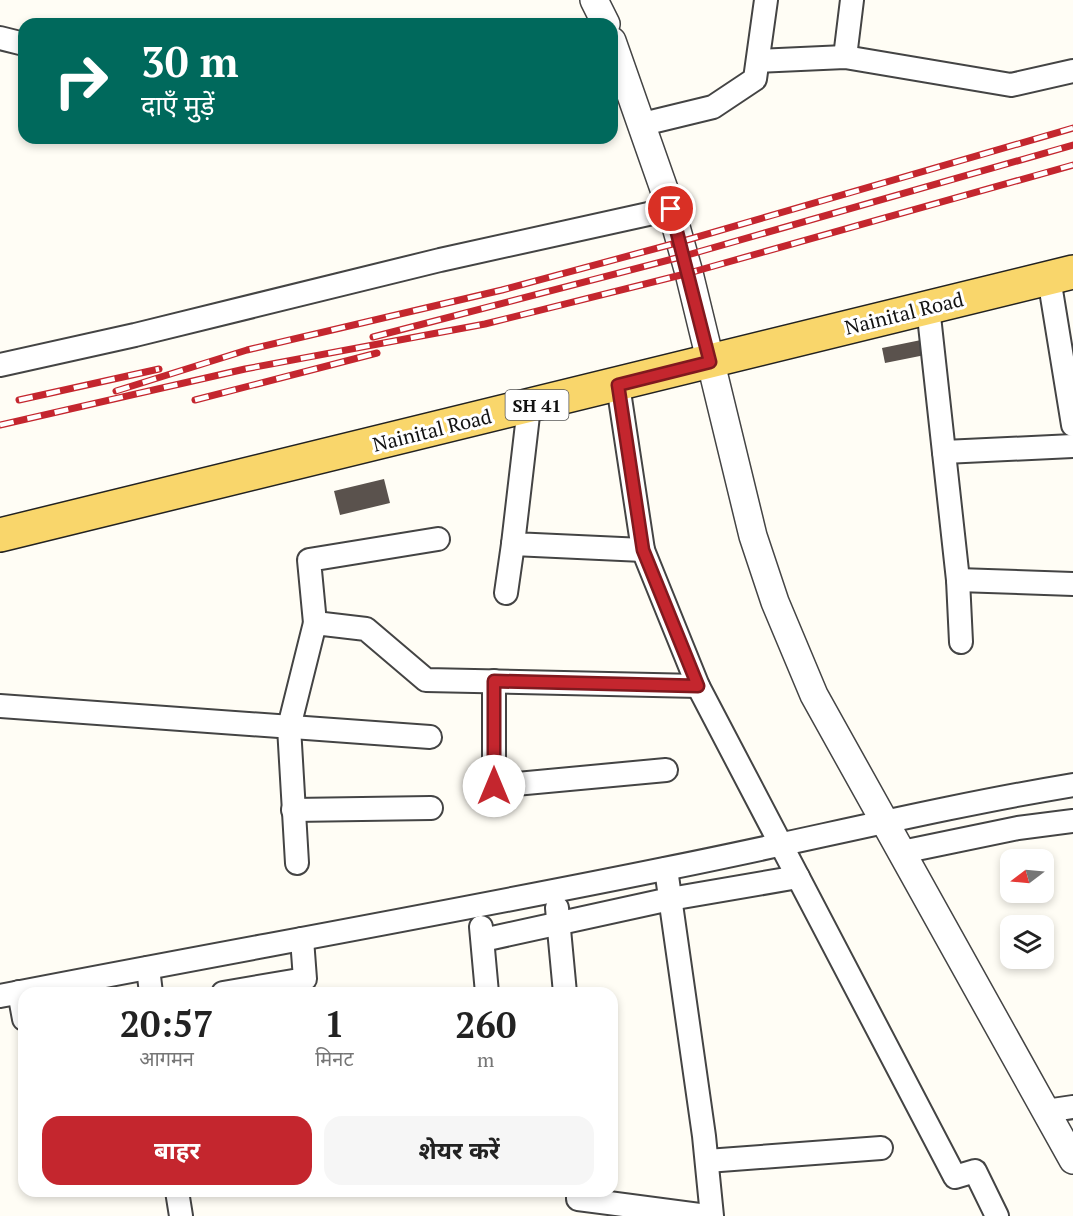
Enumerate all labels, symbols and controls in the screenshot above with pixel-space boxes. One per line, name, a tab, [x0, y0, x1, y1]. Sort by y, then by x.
text: 30 m	[141, 33, 239, 89]
icon: right	[42, 42, 120, 120]
text: दाएँ मुड़ें	[141, 87, 214, 123]
pin	[645, 183, 696, 234]
icon: arrive	[654, 192, 687, 225]
street label: Nainital Road	[842, 285, 966, 341]
road number: SH 41	[506, 390, 568, 420]
street label: Nainital Road	[370, 402, 494, 458]
position arrow	[462, 754, 526, 818]
north arrow	[1000, 849, 1054, 903]
map controls	[1000, 849, 1054, 969]
button: layers	[1000, 915, 1054, 969]
text: 20:57	[120, 1000, 213, 1047]
text: 1	[324, 1000, 344, 1047]
text: 260	[455, 1001, 516, 1048]
text: आगमन	[139, 1045, 194, 1072]
text: मिनट	[315, 1045, 353, 1072]
text: m	[477, 1046, 494, 1073]
button: बाहर	[42, 1116, 312, 1185]
button: शेयर करें	[324, 1116, 594, 1185]

